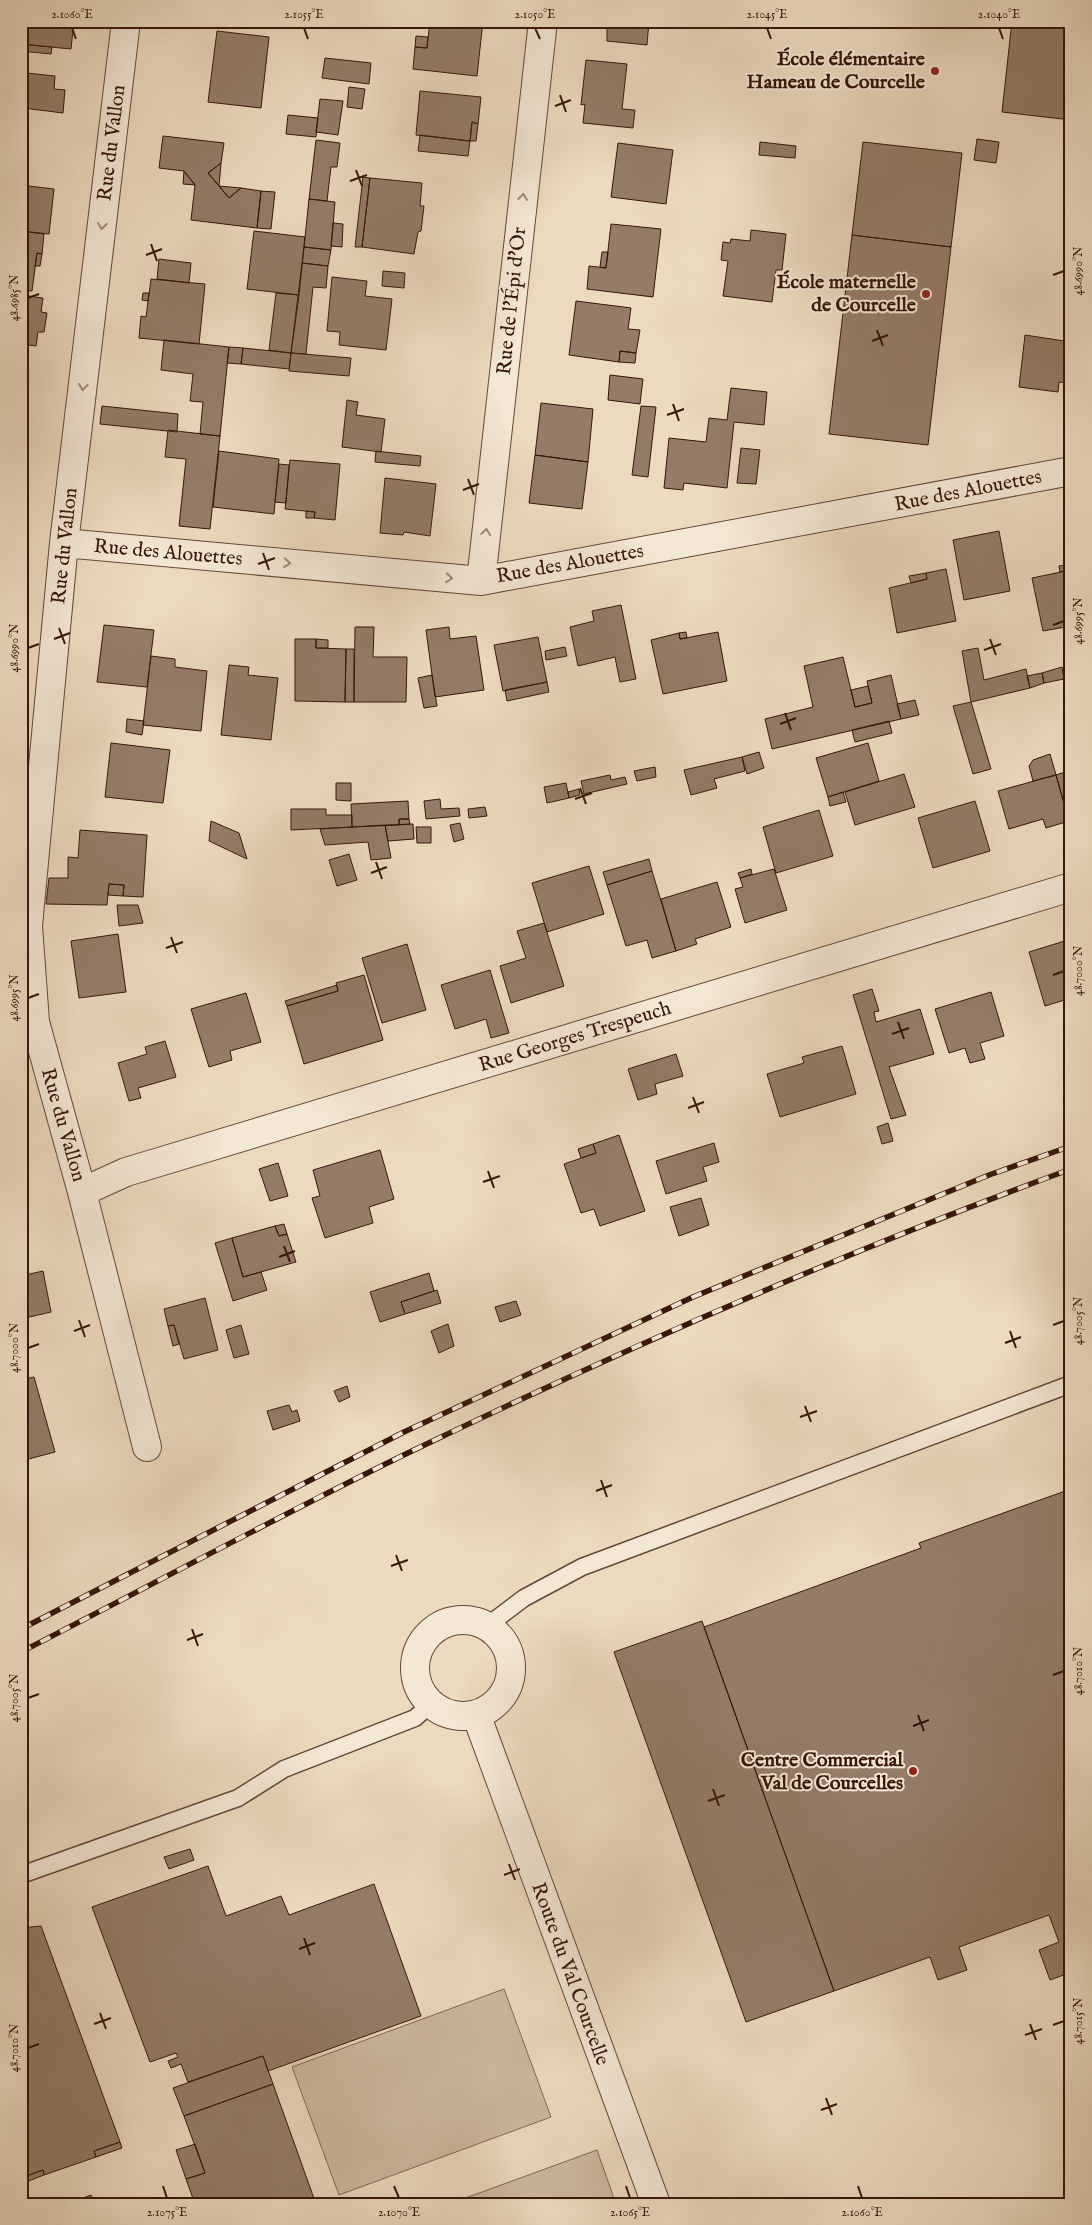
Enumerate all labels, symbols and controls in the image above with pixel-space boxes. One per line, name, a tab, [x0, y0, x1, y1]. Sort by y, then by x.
text: 2.1060°E	[51, 7, 93, 22]
text: 2.1055°E	[284, 7, 324, 22]
text: 2.1050°E	[515, 7, 555, 22]
text: 2.1045°E	[747, 7, 787, 22]
text: 2.1040°E	[978, 7, 1020, 22]
place label: École élémentaire Hameau de Courcelle	[747, 47, 926, 95]
marker: École élémentaire Hameau de Courcelle	[929, 65, 941, 77]
street label: Rue du Vallon	[92, 83, 132, 203]
one-way arrow	[517, 193, 528, 201]
one-way arrow	[97, 222, 108, 230]
street label: Rue de l'Épi d'Or	[492, 225, 532, 376]
text: 48.6990°N	[1071, 246, 1086, 295]
place label: École maternelle de Courcelle	[777, 270, 917, 318]
text: 48.6985°N	[7, 274, 22, 321]
marker: École maternelle de Courcelle	[920, 288, 932, 300]
one-way arrow	[78, 384, 89, 392]
street label: Rue des Alouettes	[892, 464, 1044, 518]
street label: Rue du Vallon	[46, 486, 84, 606]
one-way arrow	[480, 528, 491, 536]
street label: Rue des Alouettes	[93, 534, 243, 572]
street label: Rue des Alouettes	[494, 539, 646, 589]
one-way arrow	[283, 558, 291, 569]
one-way arrow	[445, 572, 453, 583]
text: 48.6995°N	[1071, 597, 1086, 645]
text: 48.6990°N	[7, 623, 22, 672]
text: 48.7000°N	[1071, 945, 1086, 996]
text: 48.6995°N	[7, 974, 22, 1022]
street label: Rue Georges Trespeuch	[476, 996, 675, 1078]
street label: Rue du Vallon	[35, 1065, 91, 1185]
text: 48.7005°N	[1071, 1296, 1086, 1345]
text: 48.7000°N	[7, 1322, 22, 1373]
text: 48.7010°N	[1071, 1646, 1086, 1695]
text: 48.7005°N	[7, 1673, 22, 1722]
place label: Centre Commercial Val de Courcelles	[741, 1748, 904, 1796]
marker: Centre Commercial Val de Courcelles	[907, 1765, 919, 1777]
street label: Route du Val Courcelle	[525, 1879, 615, 2069]
text: 48.7015°N	[1071, 1997, 1086, 2044]
text: 48.7010°N	[7, 2023, 22, 2072]
text: 2.1075°E	[147, 2205, 187, 2220]
text: 2.1070°E	[378, 2205, 420, 2220]
text: 2.1065°E	[610, 2205, 650, 2220]
text: 2.1060°E	[841, 2205, 883, 2220]

